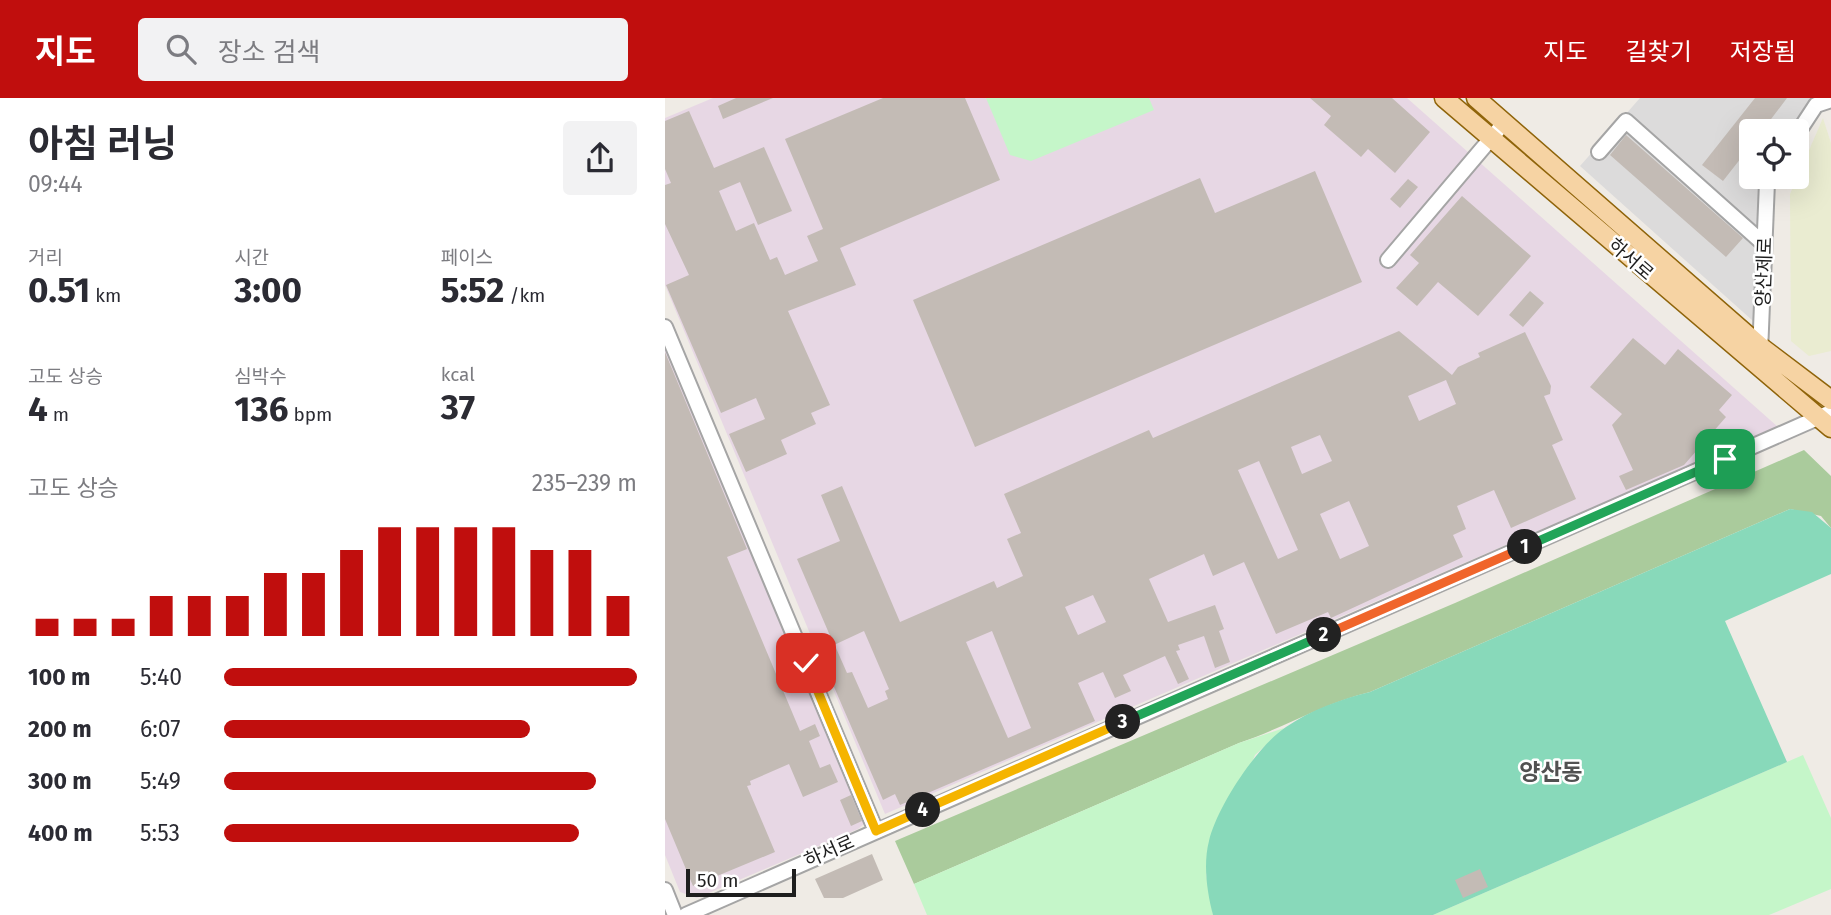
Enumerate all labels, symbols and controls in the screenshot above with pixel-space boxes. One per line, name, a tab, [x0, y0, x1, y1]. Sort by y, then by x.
search box	[138, 18, 628, 81]
icon: search	[162, 30, 200, 68]
text: 지도	[35, 32, 96, 72]
text: 장소 검색	[218, 37, 320, 68]
text: 지도	[1543, 38, 1588, 66]
text: 길찾기	[1626, 38, 1692, 66]
text: 저장됨	[1730, 38, 1796, 66]
map controls	[1739, 119, 1809, 189]
button: locate	[1739, 119, 1809, 189]
text: 아침 러닝	[28, 121, 177, 167]
button: share	[563, 121, 637, 195]
text: 09:44	[28, 170, 83, 198]
street label: 하서로	[1604, 233, 1658, 285]
street label: 양산제로	[1751, 237, 1777, 307]
text: 거리	[28, 246, 63, 269]
text: 시간	[234, 246, 269, 269]
text: 페이스	[441, 246, 493, 269]
text: 0.51	[28, 269, 90, 311]
text: 3:00	[234, 269, 302, 311]
text: 5:52	[441, 269, 504, 311]
text: km	[90, 284, 121, 307]
text: /km	[504, 284, 545, 307]
text: kcal	[441, 363, 475, 386]
text: 고도 상승	[28, 365, 103, 388]
text: 심박수	[234, 365, 287, 388]
text: 37	[441, 386, 475, 428]
text: 4	[28, 388, 48, 430]
text: 136	[234, 388, 289, 430]
text: m	[48, 403, 69, 426]
text: bpm	[289, 403, 332, 426]
pin	[1695, 429, 1755, 489]
icon: arrive	[1706, 440, 1744, 478]
text: 235–239 m	[532, 469, 637, 497]
text: 고도 상승	[28, 474, 119, 502]
pin: 1	[1507, 530, 1543, 564]
text: 1	[1520, 535, 1529, 558]
pin: 2	[1307, 618, 1341, 652]
text: 2	[1319, 623, 1328, 646]
pin	[776, 633, 836, 693]
icon: check	[787, 644, 825, 682]
text: 100 m	[28, 663, 90, 691]
text: 5:40	[140, 663, 182, 691]
pin: 3	[1105, 704, 1141, 740]
text: 3	[1118, 710, 1127, 733]
text: 200 m	[28, 715, 92, 743]
text: 6:07	[140, 715, 180, 743]
district label: 양산동	[1519, 758, 1583, 786]
text: 300 m	[28, 767, 92, 795]
text: 5:49	[140, 767, 181, 795]
pin: 4	[905, 792, 941, 828]
text: 4	[917, 798, 928, 821]
text: 400 m	[28, 819, 93, 847]
text: 5:53	[140, 819, 180, 847]
street label: 하서로	[800, 830, 858, 872]
scale bar	[686, 866, 796, 898]
text: 50 m	[697, 869, 738, 892]

